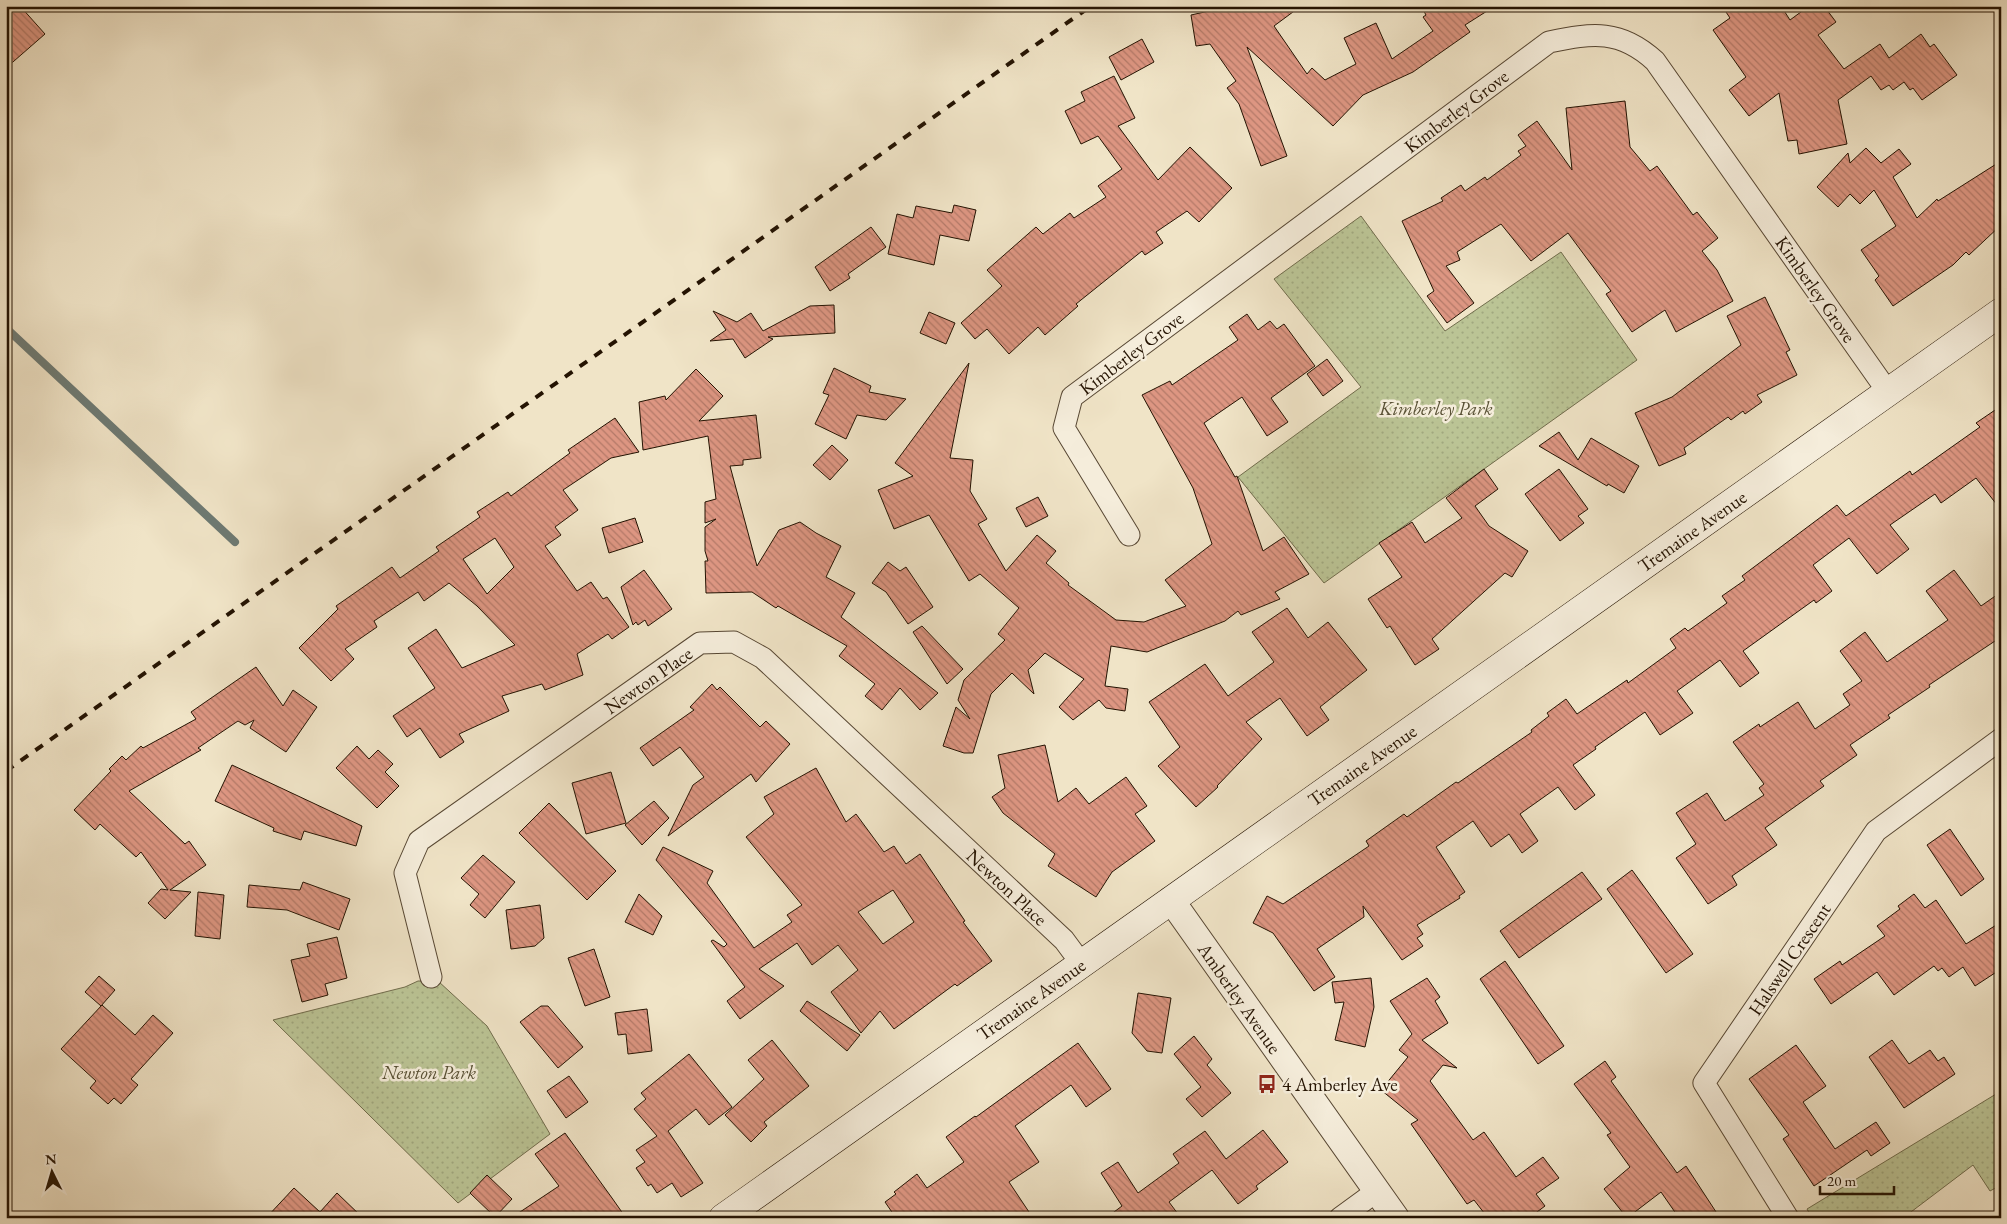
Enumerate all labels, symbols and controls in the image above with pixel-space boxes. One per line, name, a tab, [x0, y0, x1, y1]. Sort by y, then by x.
street label: Kimberley Grove	[1399, 64, 1514, 159]
street label: Kimberley Grove	[1770, 231, 1862, 347]
street label: Kimberley Grove	[1074, 306, 1189, 401]
park label: Kimberley Park	[1378, 396, 1493, 421]
street label: Tremaine Avenue	[1633, 485, 1752, 578]
street label: Newton Place	[599, 641, 697, 720]
street label: Tremaine Avenue	[1303, 719, 1422, 812]
street label: Newton Place	[961, 843, 1053, 931]
street label: Halswell Crescent	[1743, 898, 1836, 1020]
street label: Amberley Avenue	[1191, 937, 1287, 1059]
street label: Tremaine Avenue	[972, 953, 1091, 1046]
park label: Newton Park	[381, 1060, 476, 1085]
place label: 4 Amberley Ave	[1282, 1072, 1398, 1097]
bus stop icon: 4 Amberley Ave	[1256, 1073, 1278, 1095]
north arrow	[28, 1146, 78, 1196]
text: N	[44, 1150, 58, 1169]
scale bar	[1820, 1164, 1893, 1196]
text: 20 m	[1827, 1171, 1856, 1190]

